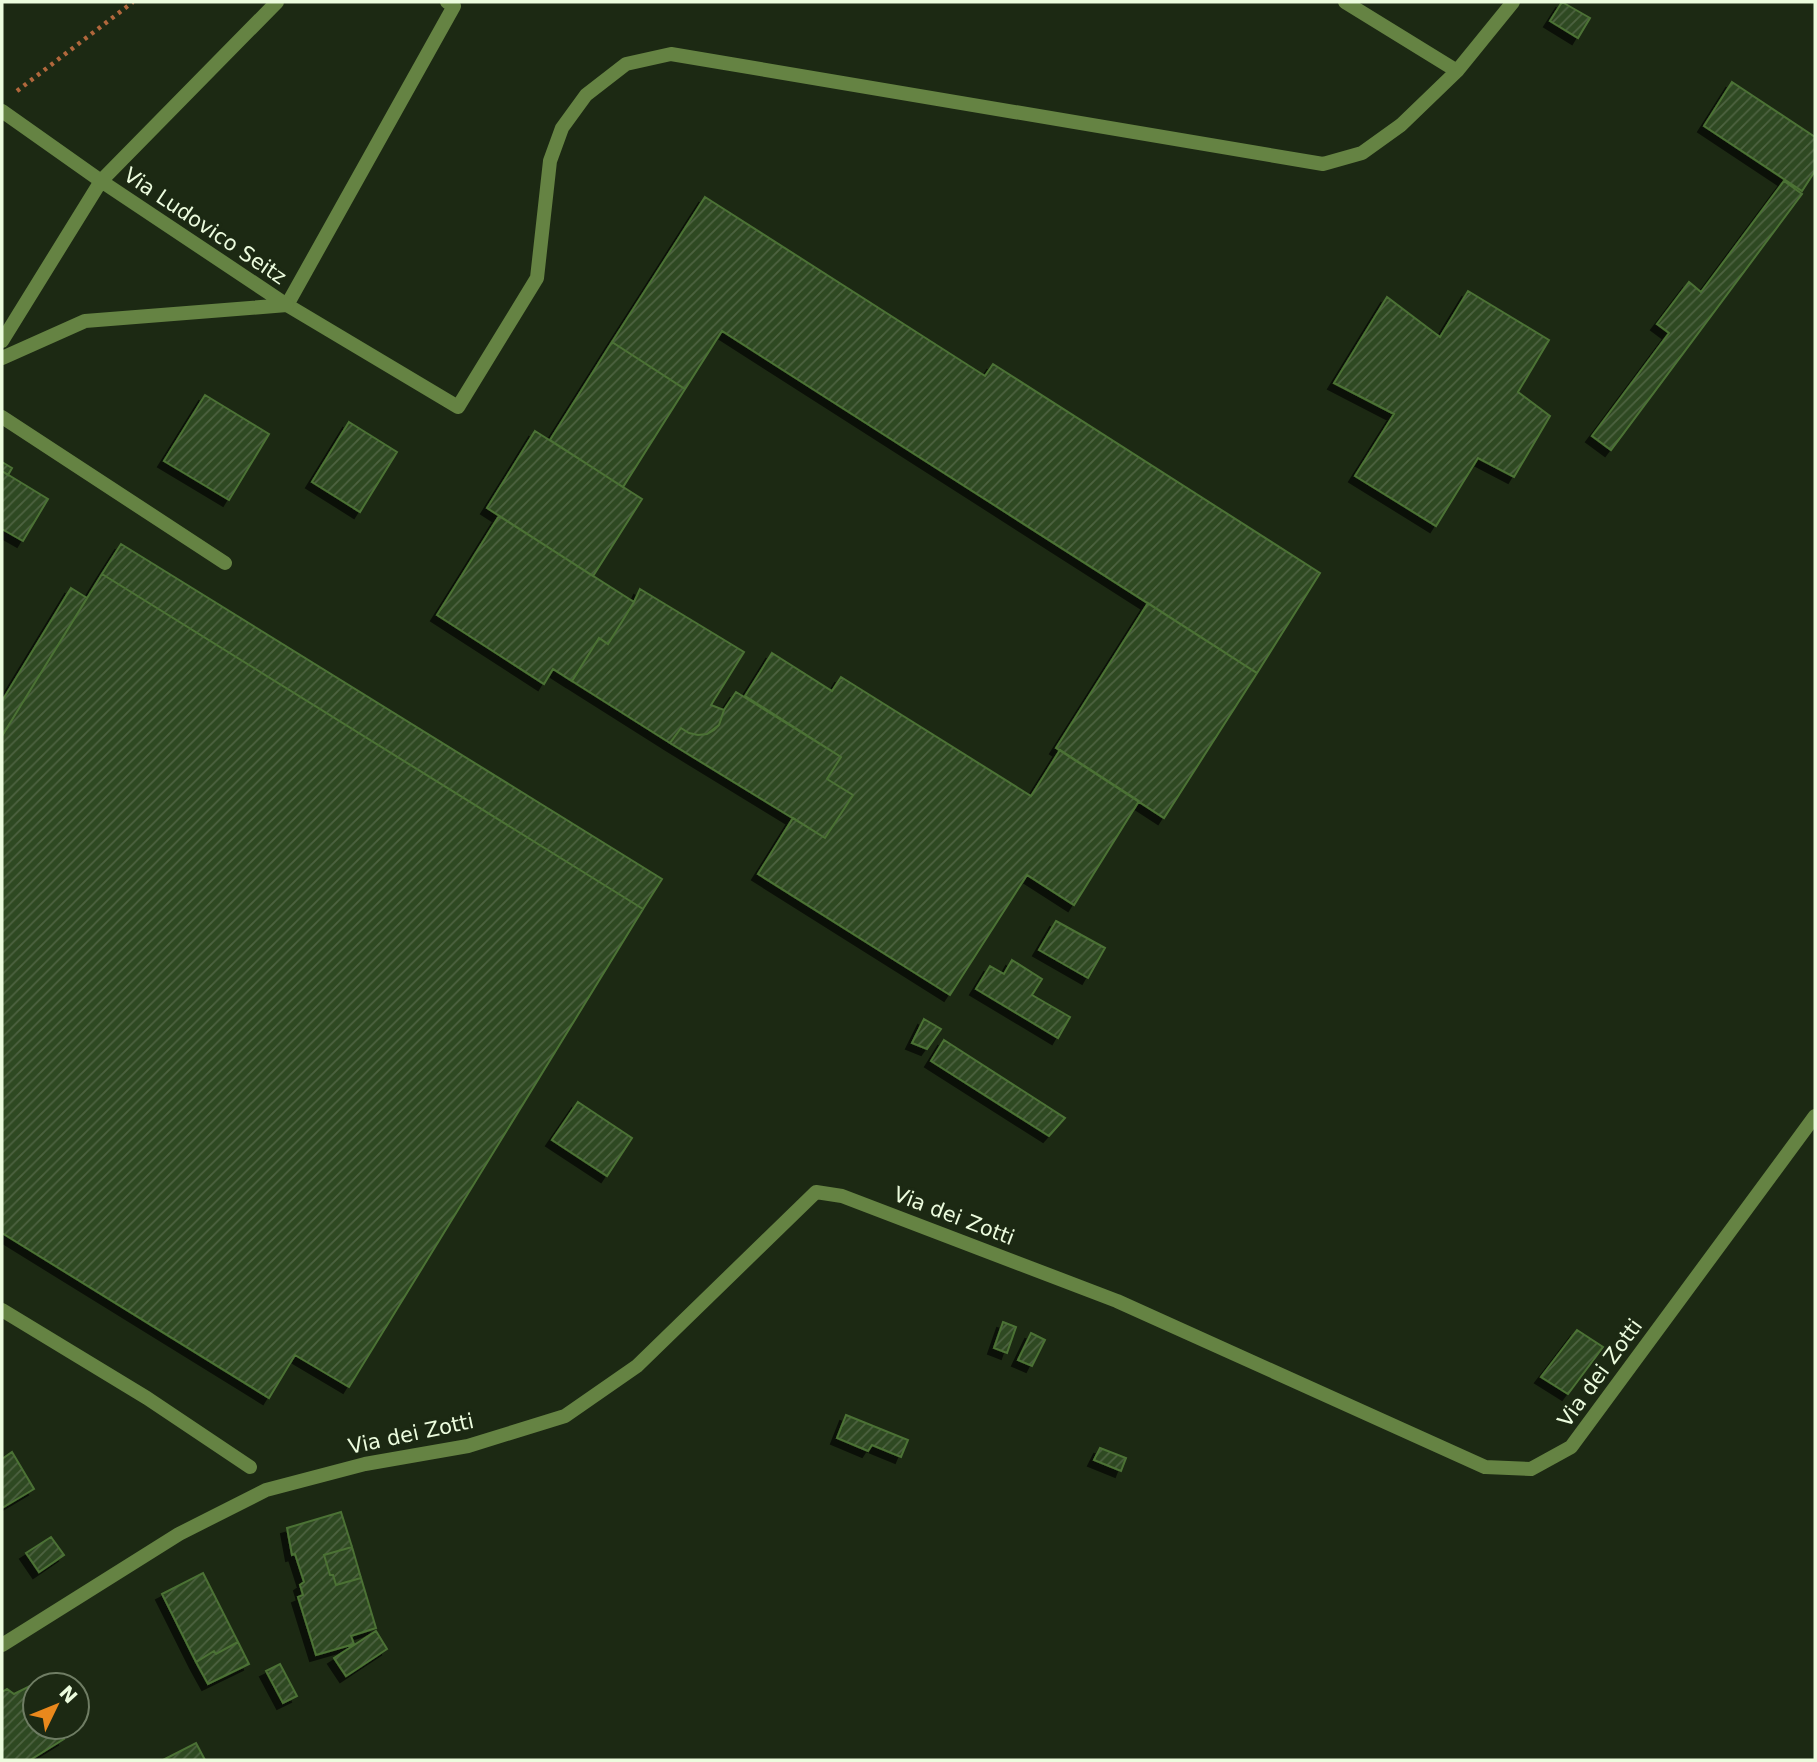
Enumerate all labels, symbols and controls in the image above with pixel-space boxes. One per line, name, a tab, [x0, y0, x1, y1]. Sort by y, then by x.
street label: Via Ludovico Seitz	[119, 163, 291, 289]
street label: Via dei Zotti	[890, 1182, 1018, 1250]
street label: Via dei Zotti	[1553, 1314, 1647, 1432]
street label: Via dei Zotti	[346, 1409, 476, 1459]
north arrow	[21, 1671, 91, 1741]
text: N	[55, 1681, 82, 1708]

